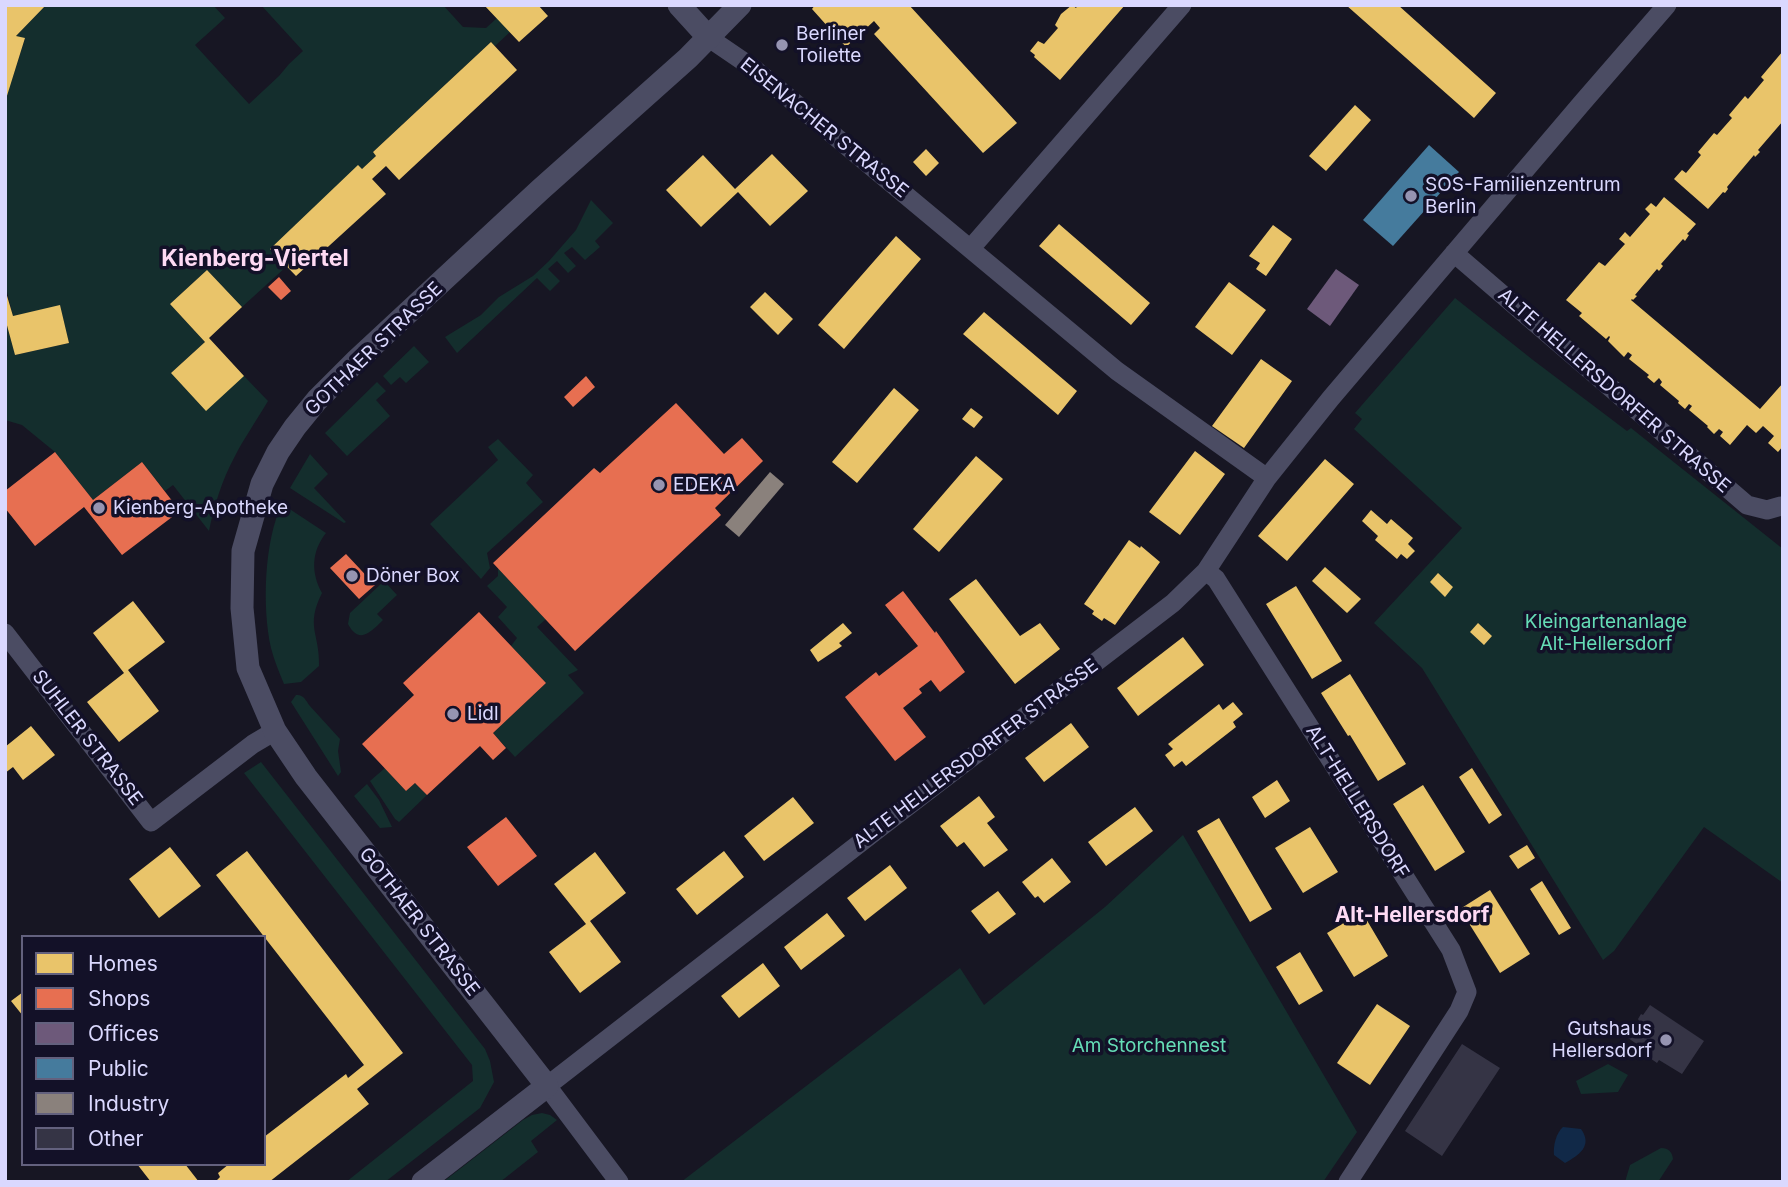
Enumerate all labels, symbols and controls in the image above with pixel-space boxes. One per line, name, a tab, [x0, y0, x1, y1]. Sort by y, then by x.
place label: Berliner Toilette	[796, 23, 866, 67]
marker: Berliner Toilette	[774, 37, 790, 53]
street label: EISENACHER STRASSE	[735, 53, 913, 203]
place label: SOS-Familienzentrum Berlin	[1425, 174, 1621, 218]
marker: SOS-Familienzentrum Berlin	[1403, 188, 1419, 204]
district label: Kienberg-Viertel	[161, 245, 349, 273]
street label: GOTHAER STRASSE	[301, 278, 447, 420]
street label: ALTE HELLERSDORFER STRASSE	[1493, 284, 1735, 498]
place label: EDEKA	[673, 474, 735, 496]
marker: EDEKA	[651, 477, 667, 493]
place label: Kienberg-Apotheke	[113, 497, 288, 519]
marker: Kienberg-Apotheke	[91, 500, 107, 516]
place label: Döner Box	[366, 565, 460, 587]
marker: Döner Box	[344, 568, 360, 584]
park label: Kleingartenanlage Alt-Hellersdorf	[1525, 611, 1687, 655]
street label: ALTE HELLERSDORFER STRASSE	[849, 655, 1103, 853]
street label: SUHLER STRASSE	[27, 666, 147, 810]
place label: Lidl	[467, 703, 499, 725]
marker: Lidl	[445, 706, 461, 722]
street label: ALT-HELLERSDORF	[1301, 721, 1413, 883]
street label: GOTHAER STRASSE	[354, 843, 484, 1001]
district label: Alt-Hellersdorf	[1335, 903, 1489, 929]
legend	[21, 935, 266, 1166]
text: Homes	[88, 951, 158, 976]
text: Shops	[88, 986, 150, 1011]
place label: Gutshaus Hellersdorf	[1552, 1018, 1652, 1062]
text: Offices	[88, 1021, 159, 1046]
marker: Gutshaus Hellersdorf	[1658, 1032, 1674, 1048]
park label: Am Storchennest	[1072, 1035, 1226, 1057]
text: Public	[88, 1056, 149, 1081]
text: Industry	[88, 1091, 169, 1116]
text: Other	[88, 1126, 144, 1151]

